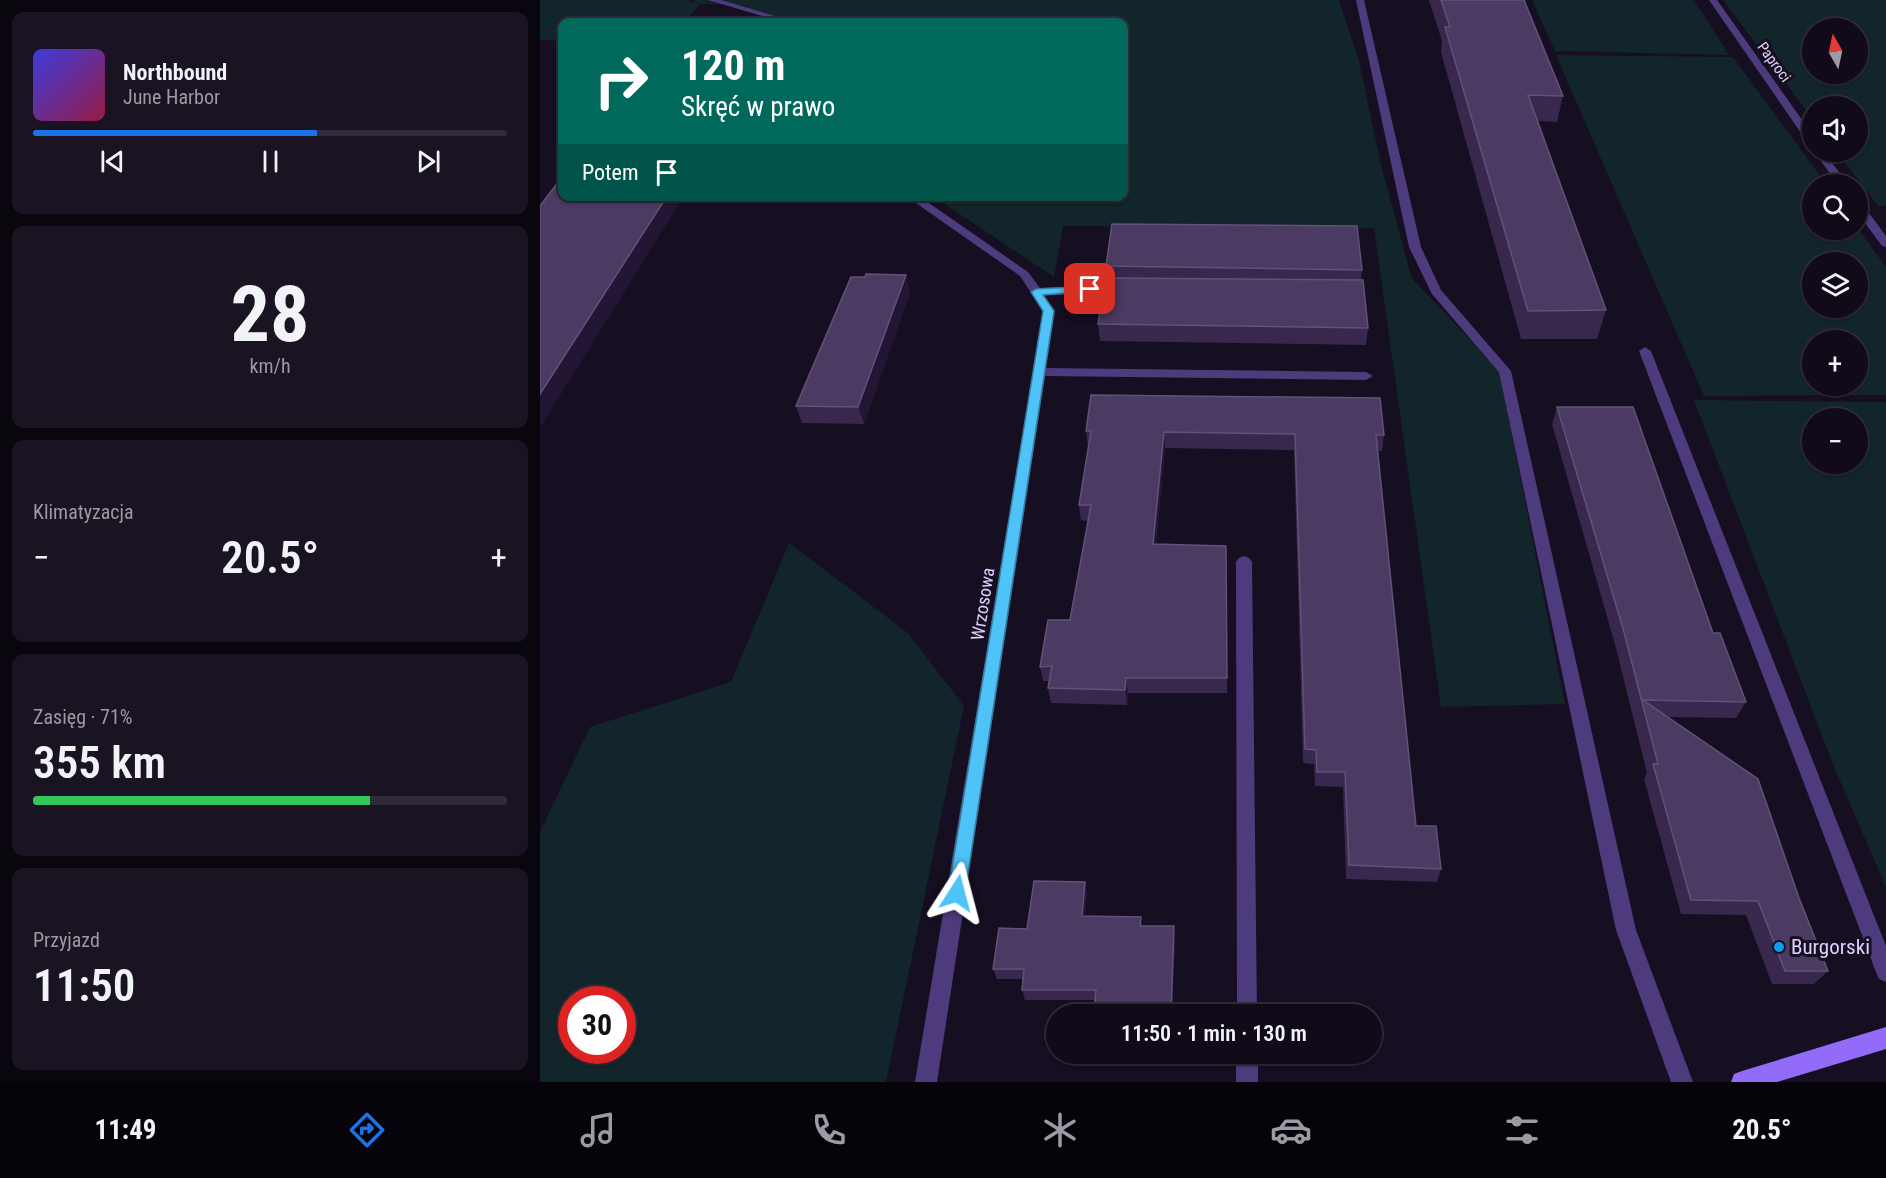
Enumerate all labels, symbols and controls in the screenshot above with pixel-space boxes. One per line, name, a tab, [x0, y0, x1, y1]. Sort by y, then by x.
north arrow	[1802, 18, 1868, 84]
map controls	[1802, 18, 1868, 474]
street label: Paproci	[1753, 38, 1795, 86]
text: 120 m	[681, 41, 786, 90]
icon: right	[582, 42, 660, 120]
text: Northbound	[123, 60, 227, 85]
text: June Harbor	[123, 85, 220, 109]
text: Skręć w prawo	[681, 91, 835, 123]
button: sound	[1802, 96, 1868, 162]
icon: previous	[96, 145, 129, 178]
icon: pause	[254, 145, 287, 178]
icon: next	[412, 145, 445, 178]
icon: arrive	[650, 156, 683, 189]
text: Potem	[582, 160, 638, 185]
button: search	[1802, 174, 1868, 240]
button: layers	[1802, 252, 1868, 318]
pin	[1064, 263, 1115, 314]
text: 28	[231, 269, 309, 360]
icon: arrive	[1073, 272, 1106, 305]
button: +	[1802, 330, 1868, 396]
text: km/h	[249, 354, 291, 378]
button: −	[1802, 408, 1868, 474]
text: Klimatyzacja	[33, 500, 134, 524]
text: 20.5°	[221, 531, 319, 584]
text: −	[33, 538, 50, 577]
text: +	[491, 538, 507, 577]
street label: Wrzosowa	[966, 566, 999, 642]
text: Zasięg · 71%	[33, 705, 132, 729]
text: 355 km	[33, 736, 166, 789]
position arrow	[925, 861, 989, 925]
text: Przyjazd	[33, 928, 100, 952]
place label: Burgorski	[1791, 935, 1870, 959]
marker: Burgorski	[1772, 940, 1786, 954]
text: 11:50	[33, 959, 135, 1012]
speed limit sign: 30	[558, 986, 636, 1064]
text: 11:50 · 1 min · 130 m	[1121, 1021, 1307, 1046]
icon: directions	[346, 1109, 388, 1151]
icon: music	[577, 1109, 619, 1151]
icon: phone	[808, 1109, 850, 1151]
icon: climate	[1039, 1109, 1081, 1151]
icon: car	[1270, 1109, 1312, 1151]
icon: filters	[1501, 1109, 1543, 1151]
text: 11:49	[95, 1114, 157, 1146]
text: 20.5°	[1732, 1114, 1791, 1146]

